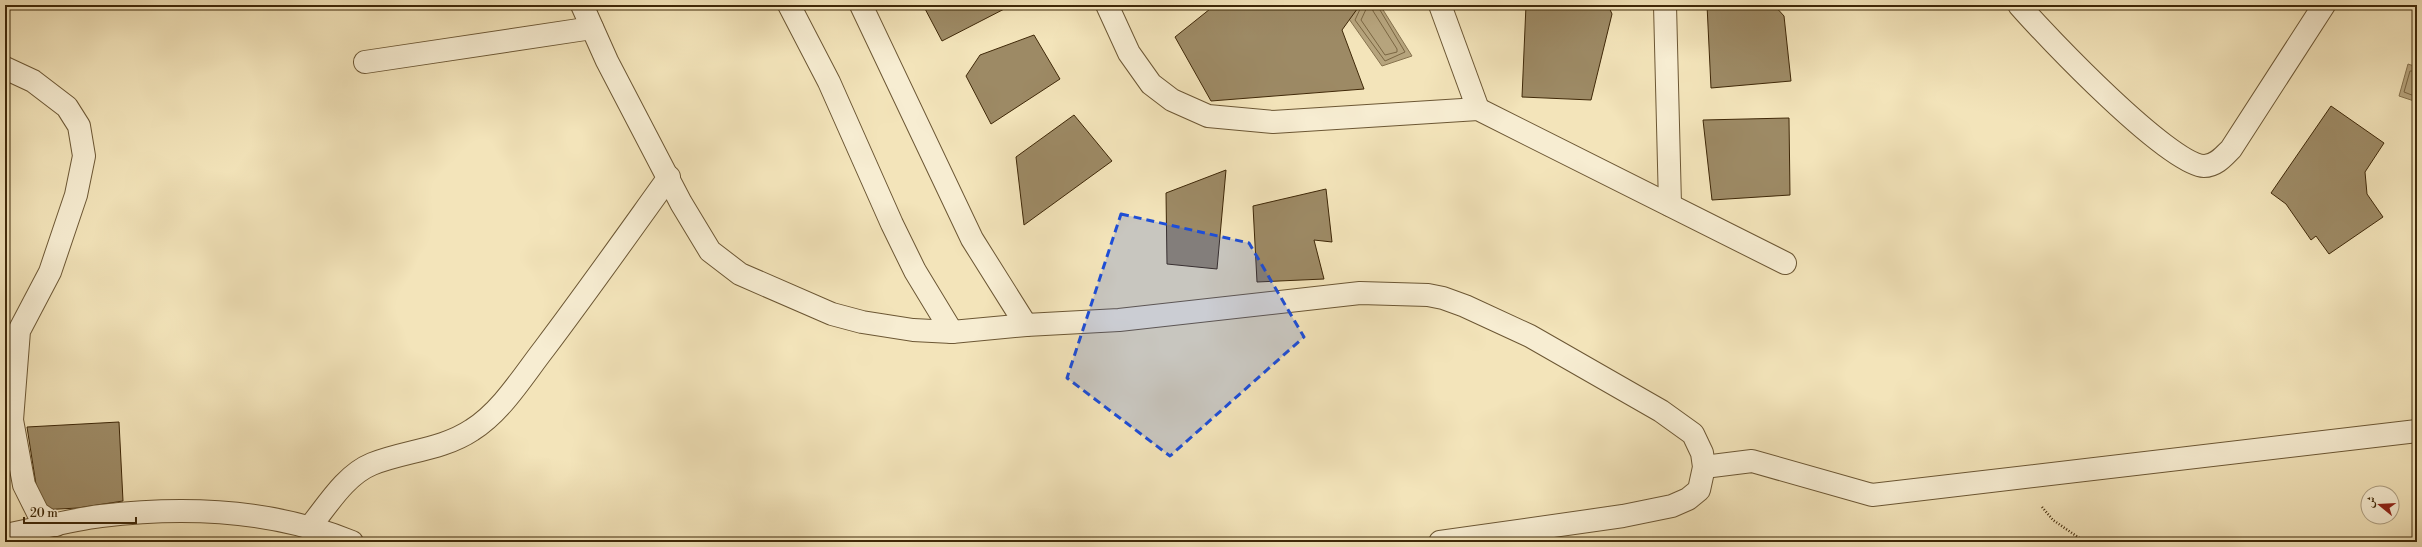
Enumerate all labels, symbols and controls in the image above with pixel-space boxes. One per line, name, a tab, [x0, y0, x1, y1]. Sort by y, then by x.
north arrow	[2360, 485, 2400, 525]
text: ش	[2363, 495, 2380, 510]
scale bar	[24, 499, 136, 525]
text: 20 m	[30, 506, 58, 521]

